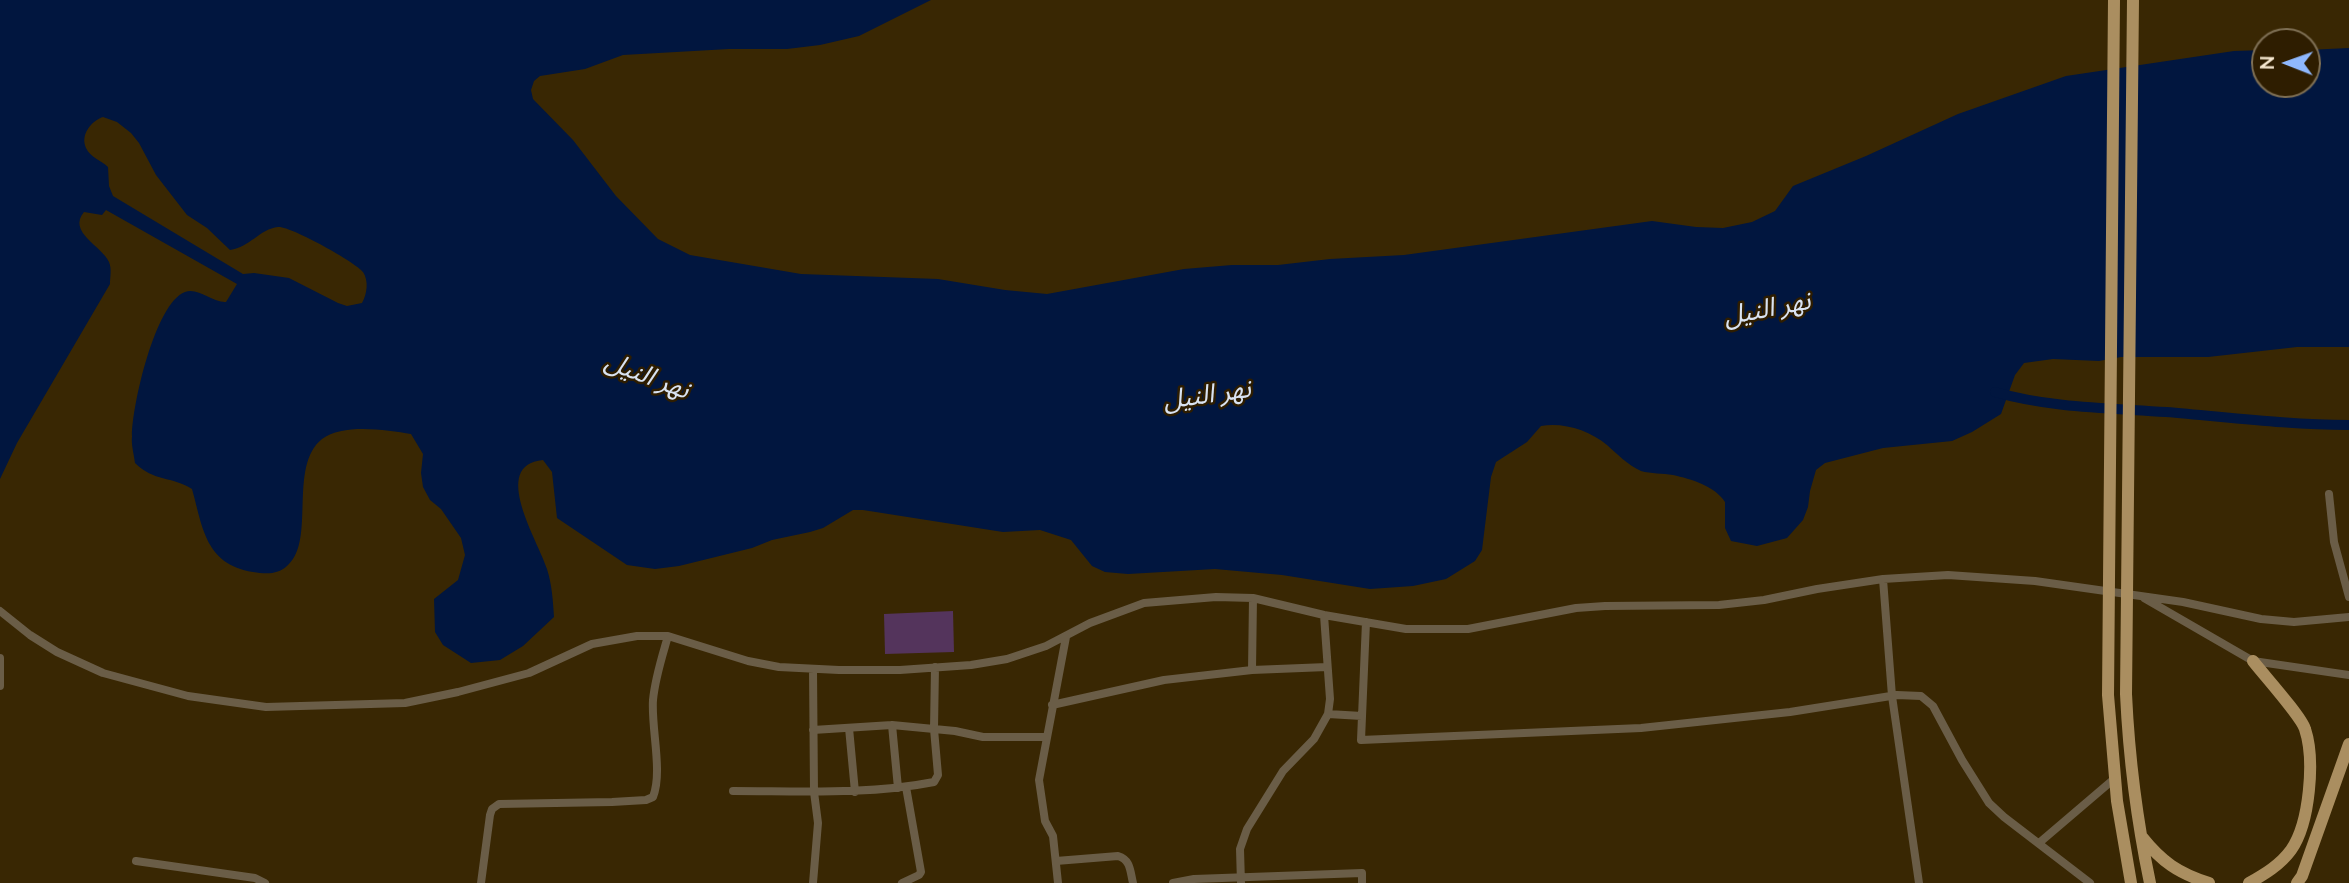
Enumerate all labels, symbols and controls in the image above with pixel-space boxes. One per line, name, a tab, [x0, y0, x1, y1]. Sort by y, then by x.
north arrow	[2251, 28, 2321, 98]
text: N	[2255, 55, 2279, 70]
water label: نهر النيل	[1721, 285, 1813, 333]
water label: نهر النيل	[600, 346, 694, 406]
water label: نهر النيل	[1161, 373, 1253, 417]

